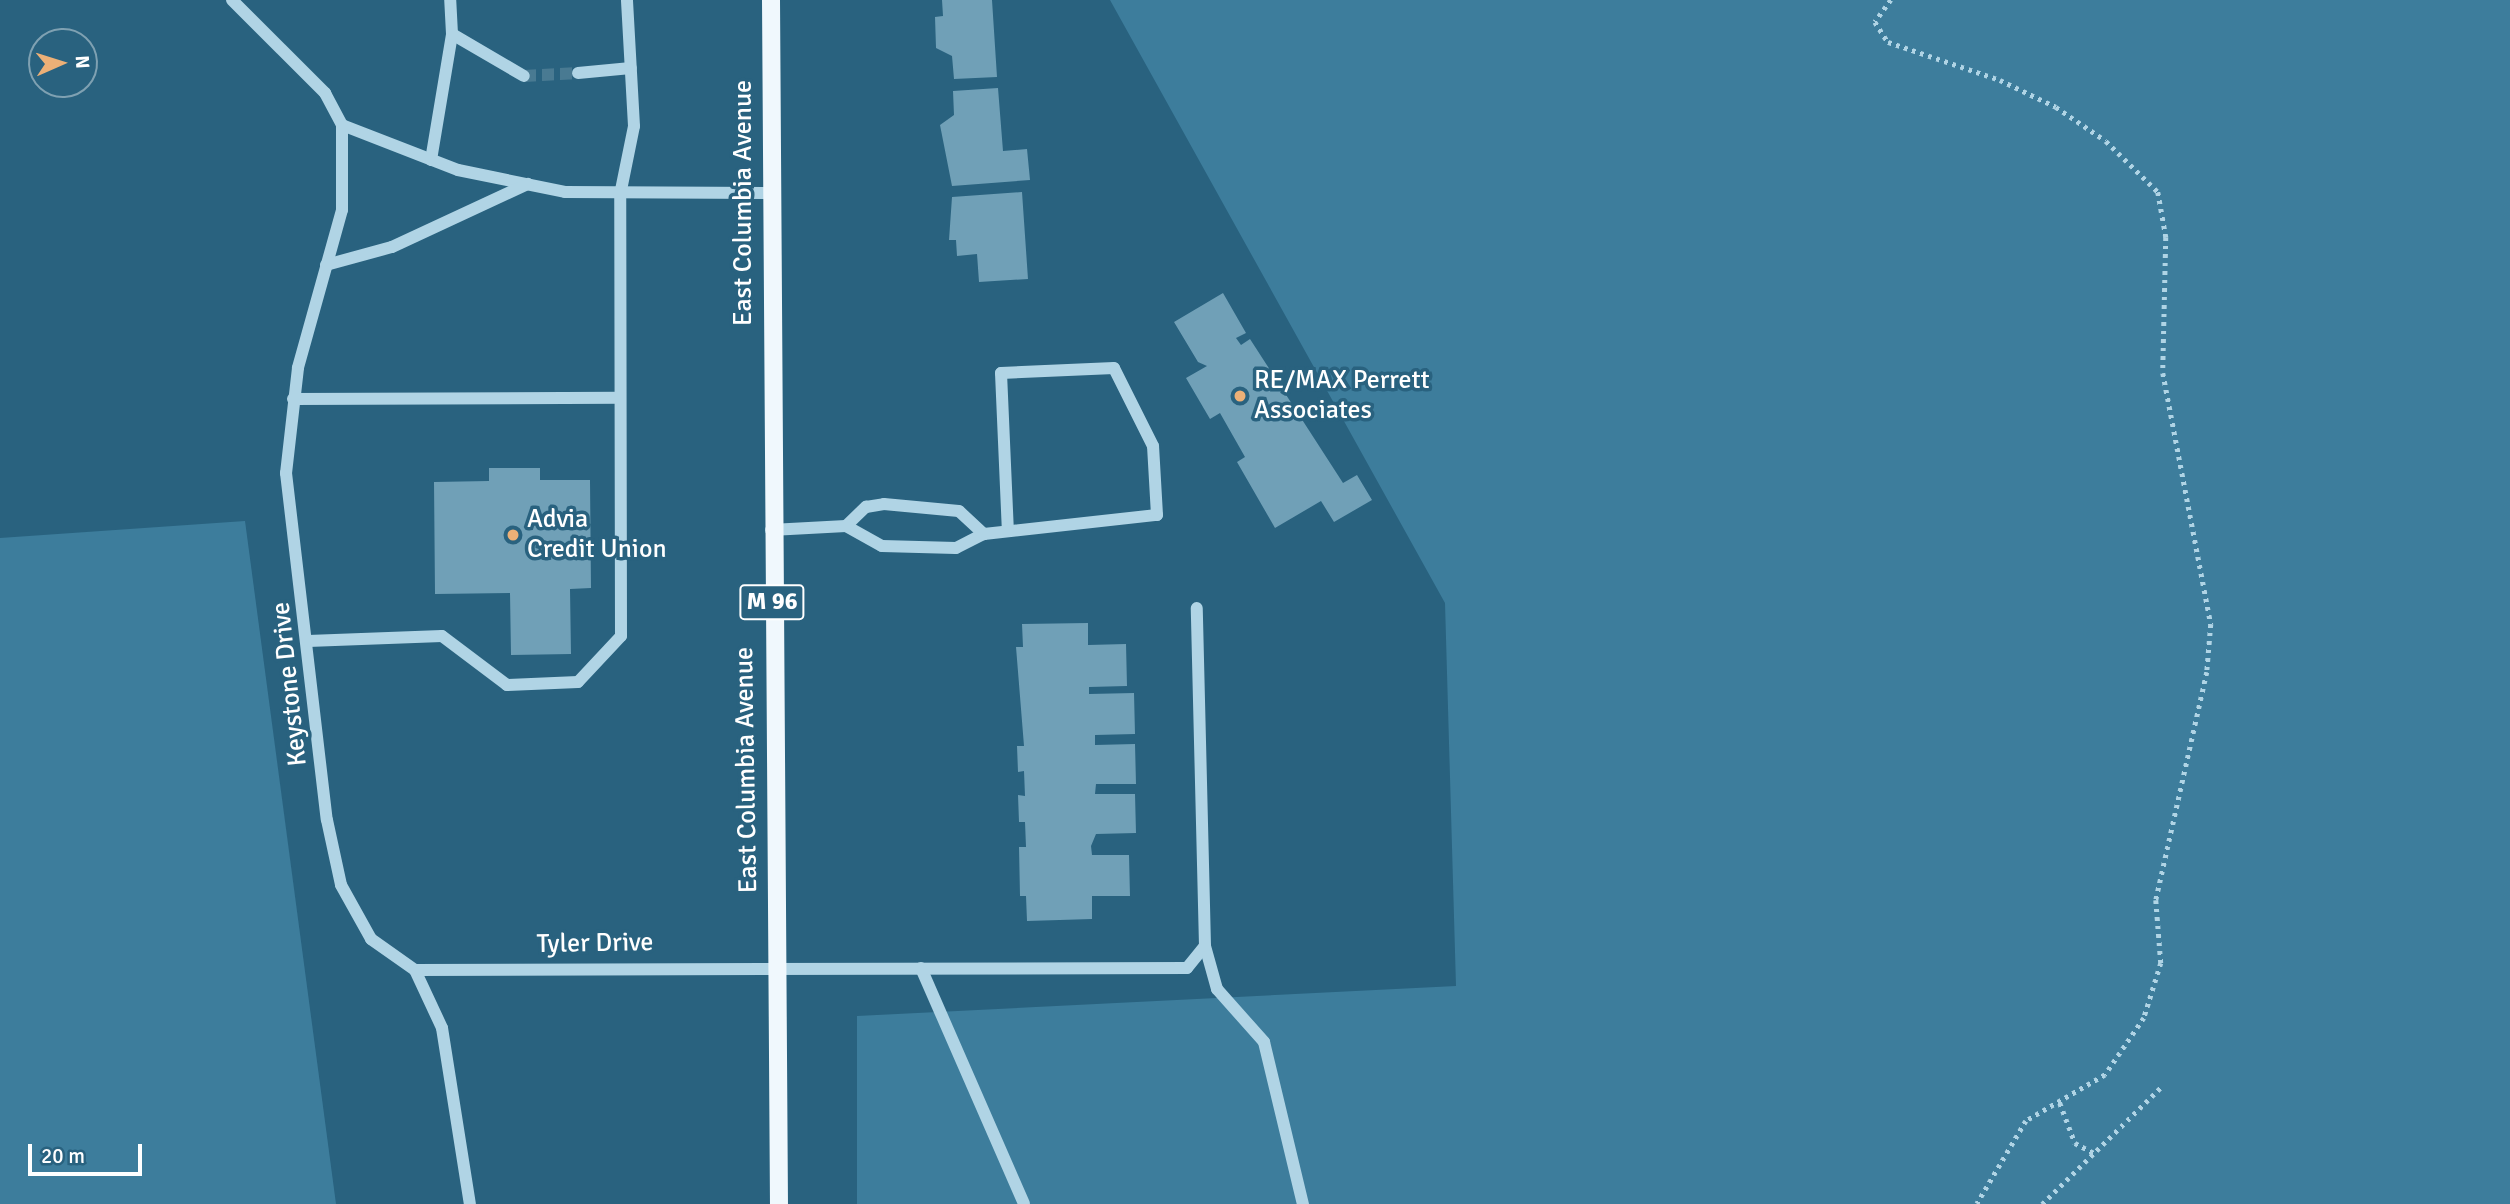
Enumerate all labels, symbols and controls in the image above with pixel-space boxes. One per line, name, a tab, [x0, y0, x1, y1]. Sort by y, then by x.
north arrow	[28, 28, 98, 98]
text: N	[70, 55, 94, 69]
street label: East Columbia Avenue	[728, 80, 760, 326]
place label: RE/MAX Perrett Associates	[1254, 365, 1430, 426]
marker: RE/MAX Perrett Associates	[1232, 388, 1248, 404]
place label: Advia Credit Union	[527, 504, 667, 566]
marker: Advia Credit Union	[505, 527, 521, 543]
road number: M 96	[739, 582, 805, 622]
street label: Keystone Drive	[266, 600, 314, 768]
street label: East Columbia Avenue	[729, 647, 765, 893]
street label: Tyler Drive	[536, 927, 654, 961]
scale bar	[32, 1130, 145, 1174]
text: 20 m	[41, 1143, 85, 1169]

